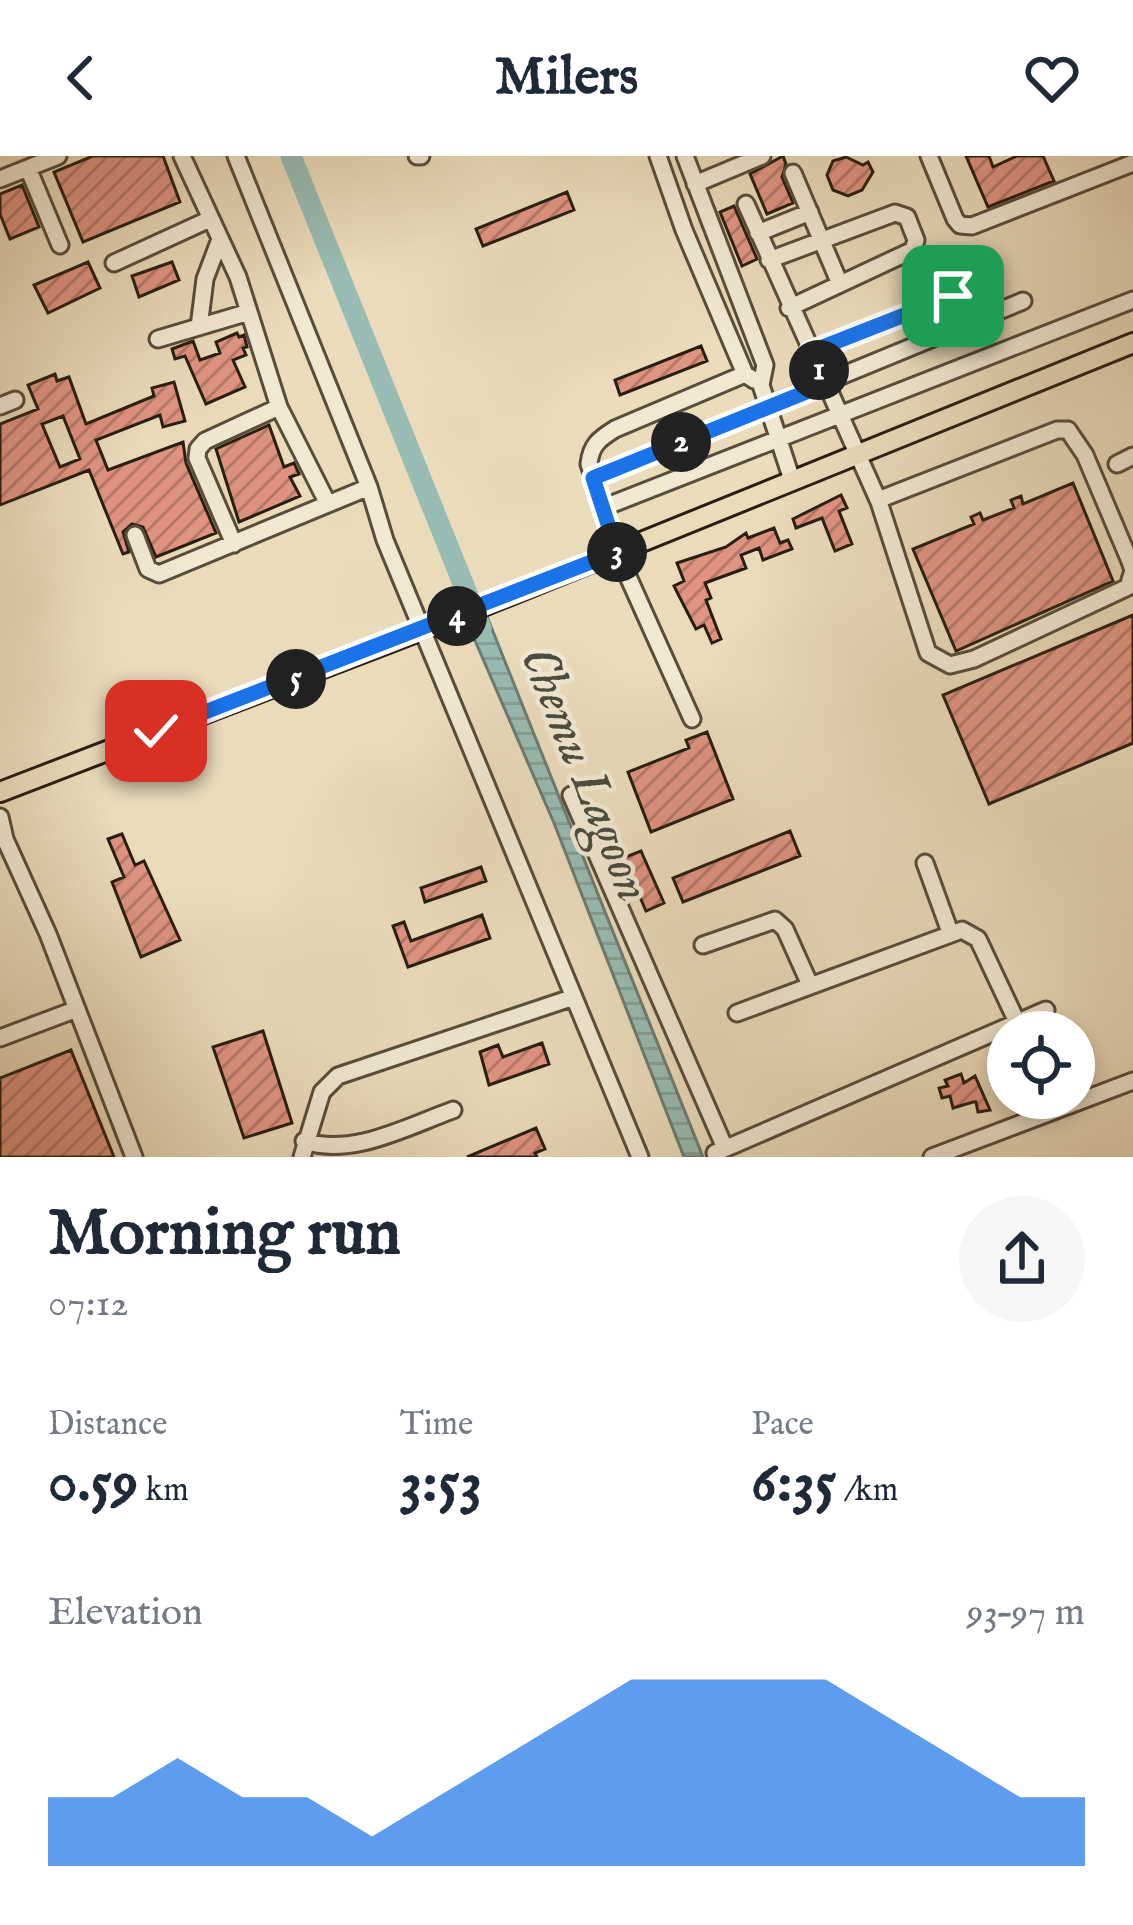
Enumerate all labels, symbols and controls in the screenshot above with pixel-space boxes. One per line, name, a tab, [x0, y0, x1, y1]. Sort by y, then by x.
text: Milers	[495, 44, 638, 113]
icon: back	[48, 45, 114, 111]
icon: heart	[1019, 45, 1085, 111]
pin	[902, 245, 1004, 347]
icon: arrive	[920, 263, 986, 329]
pin: 1	[789, 340, 849, 400]
text: 1	[813, 349, 825, 391]
pin: 2	[651, 412, 711, 472]
text: 2	[673, 421, 689, 463]
pin: 3	[587, 522, 647, 582]
text: 3	[611, 531, 623, 573]
pin: 4	[427, 586, 487, 646]
text: 4	[449, 595, 465, 637]
water label: Chemu Lagoon	[503, 637, 664, 912]
pin: 5	[266, 649, 326, 709]
text: 5	[290, 658, 302, 700]
pin	[105, 680, 207, 782]
icon: check	[123, 698, 189, 764]
map controls	[987, 1011, 1095, 1119]
button: locate	[987, 1011, 1095, 1119]
text: Morning run	[48, 1193, 401, 1277]
button: share	[959, 1196, 1085, 1322]
text: 07:12	[48, 1280, 129, 1329]
text: Distance	[48, 1404, 167, 1446]
text: Time	[400, 1404, 473, 1446]
text: Pace	[751, 1404, 814, 1446]
text: 0.59	[48, 1446, 138, 1522]
text: 3:53	[400, 1446, 482, 1522]
text: 6:35	[751, 1446, 837, 1522]
text: km	[138, 1470, 189, 1512]
text: /km	[837, 1470, 898, 1512]
text: Elevation	[48, 1589, 203, 1638]
text: 93–97 m	[966, 1589, 1085, 1638]

